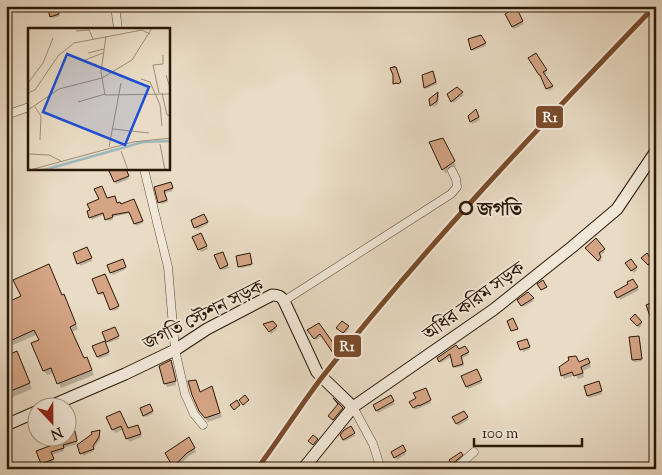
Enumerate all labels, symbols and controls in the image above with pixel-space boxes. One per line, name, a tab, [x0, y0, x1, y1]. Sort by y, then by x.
inset map	[28, 28, 170, 170]
line badge: R1	[535, 105, 564, 129]
text: R1	[543, 109, 558, 129]
place label: জগতি	[476, 197, 523, 224]
marker: জগতি	[459, 201, 473, 215]
street label: অধির করিম সড়ক	[417, 255, 532, 349]
street label: জগতি স্টেশন সড়ক	[138, 274, 270, 359]
line badge: R1	[333, 334, 362, 358]
text: R1	[340, 338, 355, 358]
north arrow	[28, 398, 78, 448]
scale bar	[474, 415, 582, 447]
text: N	[47, 421, 65, 444]
text: 100 m	[482, 424, 519, 445]

